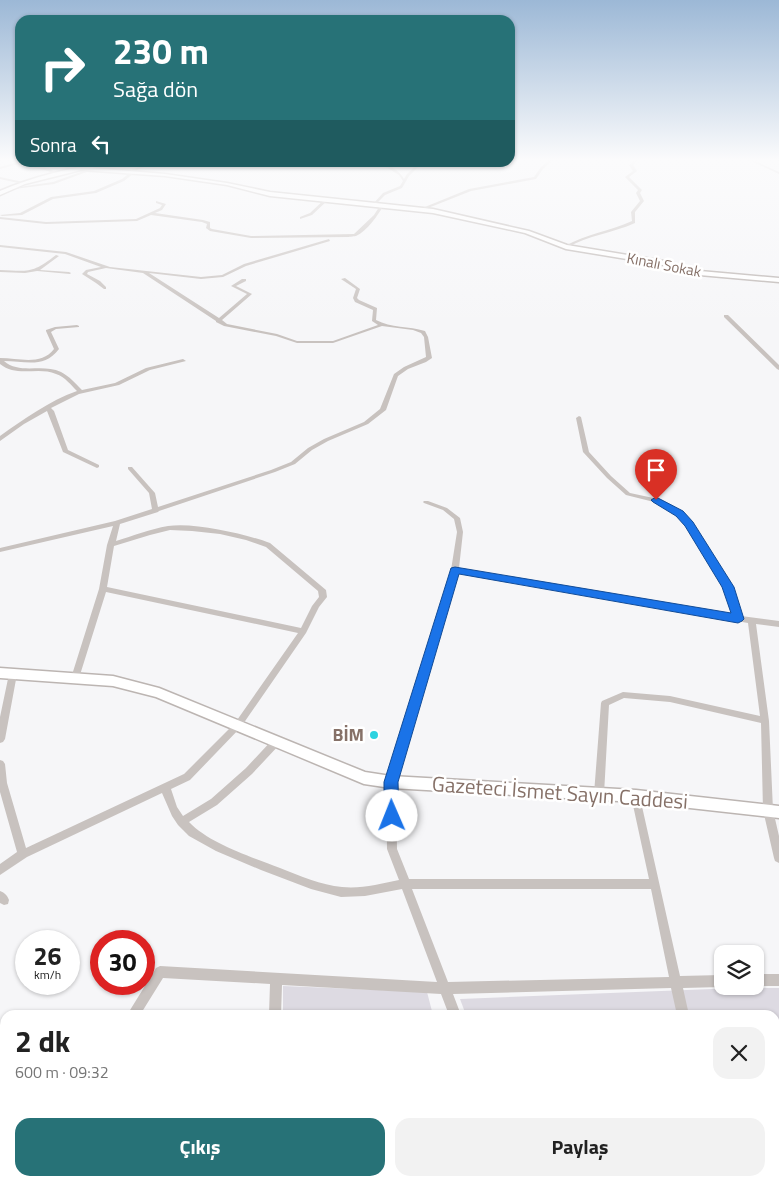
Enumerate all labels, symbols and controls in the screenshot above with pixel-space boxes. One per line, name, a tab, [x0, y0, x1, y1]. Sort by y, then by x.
text: 230 m	[113, 24, 209, 78]
icon: right	[30, 35, 95, 100]
text: Sağa dön	[113, 72, 198, 106]
text: Sonra	[30, 130, 77, 159]
icon: left	[87, 130, 115, 158]
street label: Kınalı Sokak	[625, 246, 703, 283]
pin	[635, 449, 677, 500]
icon: arrive	[642, 456, 670, 484]
place label: BİM	[332, 721, 364, 748]
marker: BİM	[368, 729, 380, 741]
street label: Gazeteci İsmet Sayın Caddesi	[431, 767, 689, 817]
position arrow	[365, 789, 417, 841]
speed limit sign: 30	[90, 930, 155, 995]
text: 26	[33, 937, 62, 975]
map controls	[714, 945, 764, 995]
button: layers	[714, 945, 764, 995]
text: km/h	[34, 965, 61, 984]
text: 2 dk	[15, 1018, 70, 1064]
button: close	[713, 1027, 765, 1079]
text: 600 m · 09:32	[15, 1060, 109, 1084]
button: Çıkış	[15, 1118, 385, 1176]
button: Paylaş	[395, 1118, 765, 1176]

